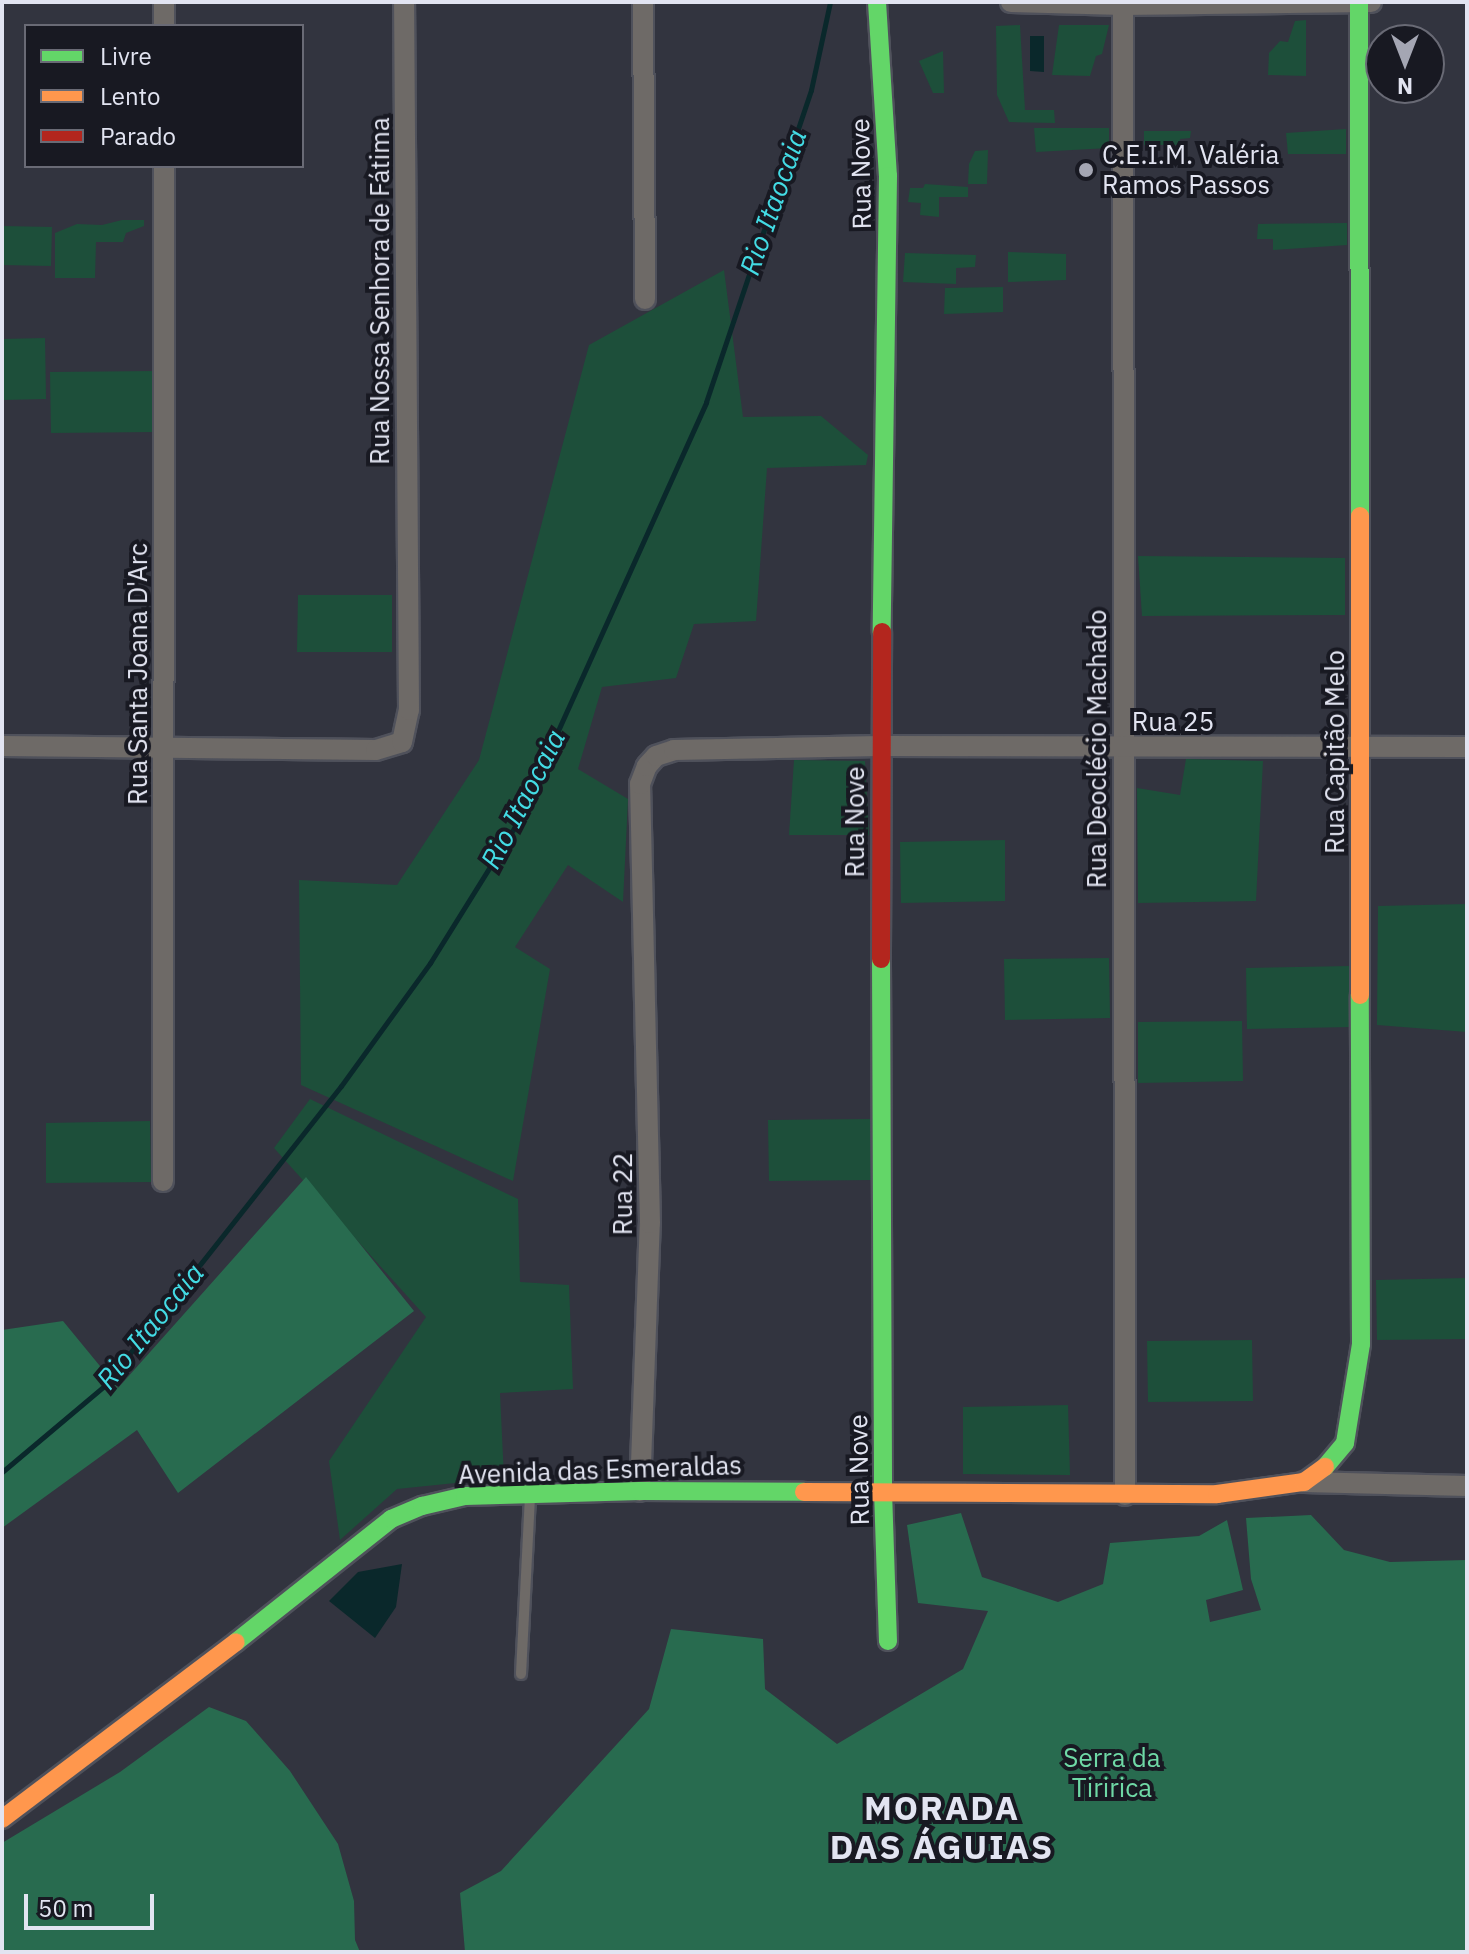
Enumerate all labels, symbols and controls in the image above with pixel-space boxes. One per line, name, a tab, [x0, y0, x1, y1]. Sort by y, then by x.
legend	[24, 24, 304, 168]
north arrow	[1365, 24, 1445, 104]
text: Livre	[100, 40, 152, 72]
text: N	[1397, 72, 1413, 101]
text: Lento	[100, 80, 160, 112]
street label: Rua Nossa Senhora de Fátima	[364, 117, 396, 465]
street label: Rua Nove	[844, 118, 878, 230]
text: Parado	[100, 120, 176, 152]
water label: Rio Itaocaia	[732, 125, 814, 279]
place label: C.E.I.M. Valéria Ramos Passos	[1102, 139, 1279, 200]
marker: C.E.I.M. Valéria Ramos Passos	[1077, 161, 1095, 179]
street label: Rua Santa Joana D'Arc	[122, 543, 154, 805]
street label: Rua Deoclécio Machado	[1081, 610, 1113, 888]
street label: Rua Capitão Melo	[1319, 650, 1351, 854]
street label: Rua 25	[1132, 706, 1214, 738]
water label: Rio Itaocaia	[474, 724, 572, 874]
street label: Rua Nove	[839, 766, 871, 878]
street label: Rua 22	[607, 1153, 639, 1235]
water label: Rio Itaocaia	[89, 1256, 211, 1396]
street label: Rua Nove	[842, 1414, 876, 1526]
street label: Avenida das Esmeraldas	[458, 1449, 742, 1491]
park label: Serra da Tiririca	[1063, 1742, 1161, 1804]
district label: MORADA DAS ÁGUIAS	[830, 1787, 1054, 1866]
scale bar	[28, 1878, 158, 1928]
text: 50 m	[38, 1892, 93, 1924]

